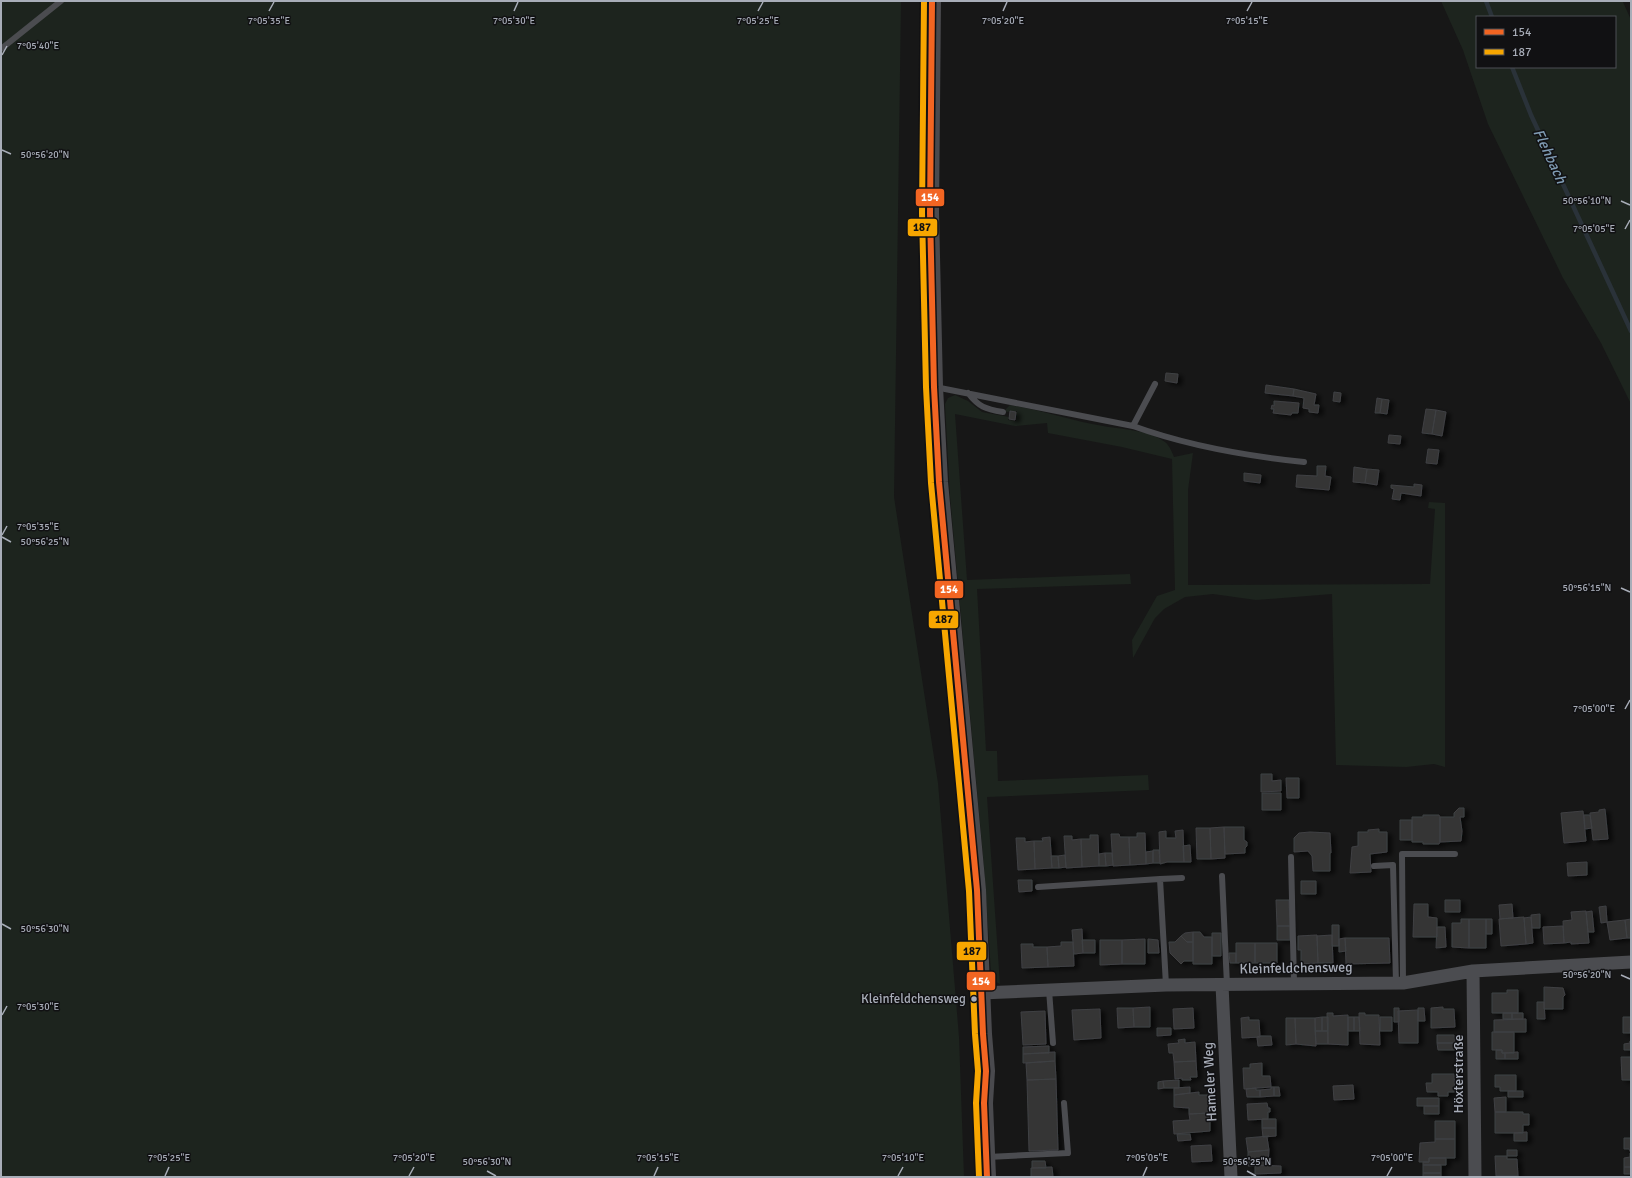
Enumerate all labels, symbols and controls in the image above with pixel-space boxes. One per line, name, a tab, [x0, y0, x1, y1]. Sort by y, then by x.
text: 7°05'35"E	[248, 15, 290, 27]
text: 7°05'30"E	[493, 15, 535, 27]
text: 7°05'25"E	[737, 15, 779, 27]
text: 7°05'20"E	[982, 15, 1024, 27]
text: 7°05'15"E	[1226, 15, 1268, 27]
legend	[1476, 16, 1616, 68]
text: 154	[1512, 25, 1532, 40]
text: 7°05'40"E	[17, 40, 59, 52]
text: 187	[1512, 45, 1531, 60]
water label: Flehbach	[1529, 126, 1571, 187]
text: 50°56'20"N	[21, 149, 69, 161]
line badge: 154	[915, 188, 945, 207]
text: 154	[921, 191, 939, 204]
text: 50°56'10"N	[1563, 195, 1611, 207]
line badge: 187	[907, 218, 938, 237]
text: 187	[913, 221, 931, 234]
text: 7°05'05"E	[1573, 223, 1615, 235]
text: 7°05'35"E	[17, 521, 59, 533]
text: 50°56'25"N	[21, 536, 69, 548]
line badge: 154	[934, 580, 964, 599]
text: 50°56'15"N	[1563, 582, 1611, 594]
text: 154	[940, 583, 958, 596]
line badge: 187	[928, 610, 959, 629]
text: 187	[935, 613, 953, 626]
text: 7°05'00"E	[1573, 703, 1615, 715]
text: 50°56'30"N	[21, 923, 69, 935]
line badge: 187	[956, 941, 987, 961]
text: 187	[963, 945, 981, 958]
street label: Kleinfeldchensweg	[1239, 959, 1353, 977]
text: 50°56'20"N	[1563, 969, 1611, 981]
line badge: 154	[966, 971, 996, 991]
text: 154	[972, 975, 990, 988]
place label: Kleinfeldchensweg	[861, 991, 966, 1007]
marker: Kleinfeldchensweg	[969, 994, 979, 1004]
text: 7°05'30"E	[17, 1001, 59, 1013]
street label: Höxterstraße	[1450, 1035, 1467, 1113]
street label: Hameler Weg	[1199, 1042, 1221, 1122]
text: 7°05'25"E	[148, 1152, 190, 1164]
text: 7°05'20"E	[393, 1152, 435, 1164]
text: 7°05'15"E	[637, 1152, 679, 1164]
text: 7°05'10"E	[882, 1152, 924, 1164]
text: 7°05'05"E	[1126, 1152, 1168, 1164]
text: 7°05'00"E	[1371, 1152, 1413, 1164]
text: 50°56'30"N	[463, 1156, 511, 1168]
text: 50°56'25"N	[1223, 1156, 1271, 1168]

